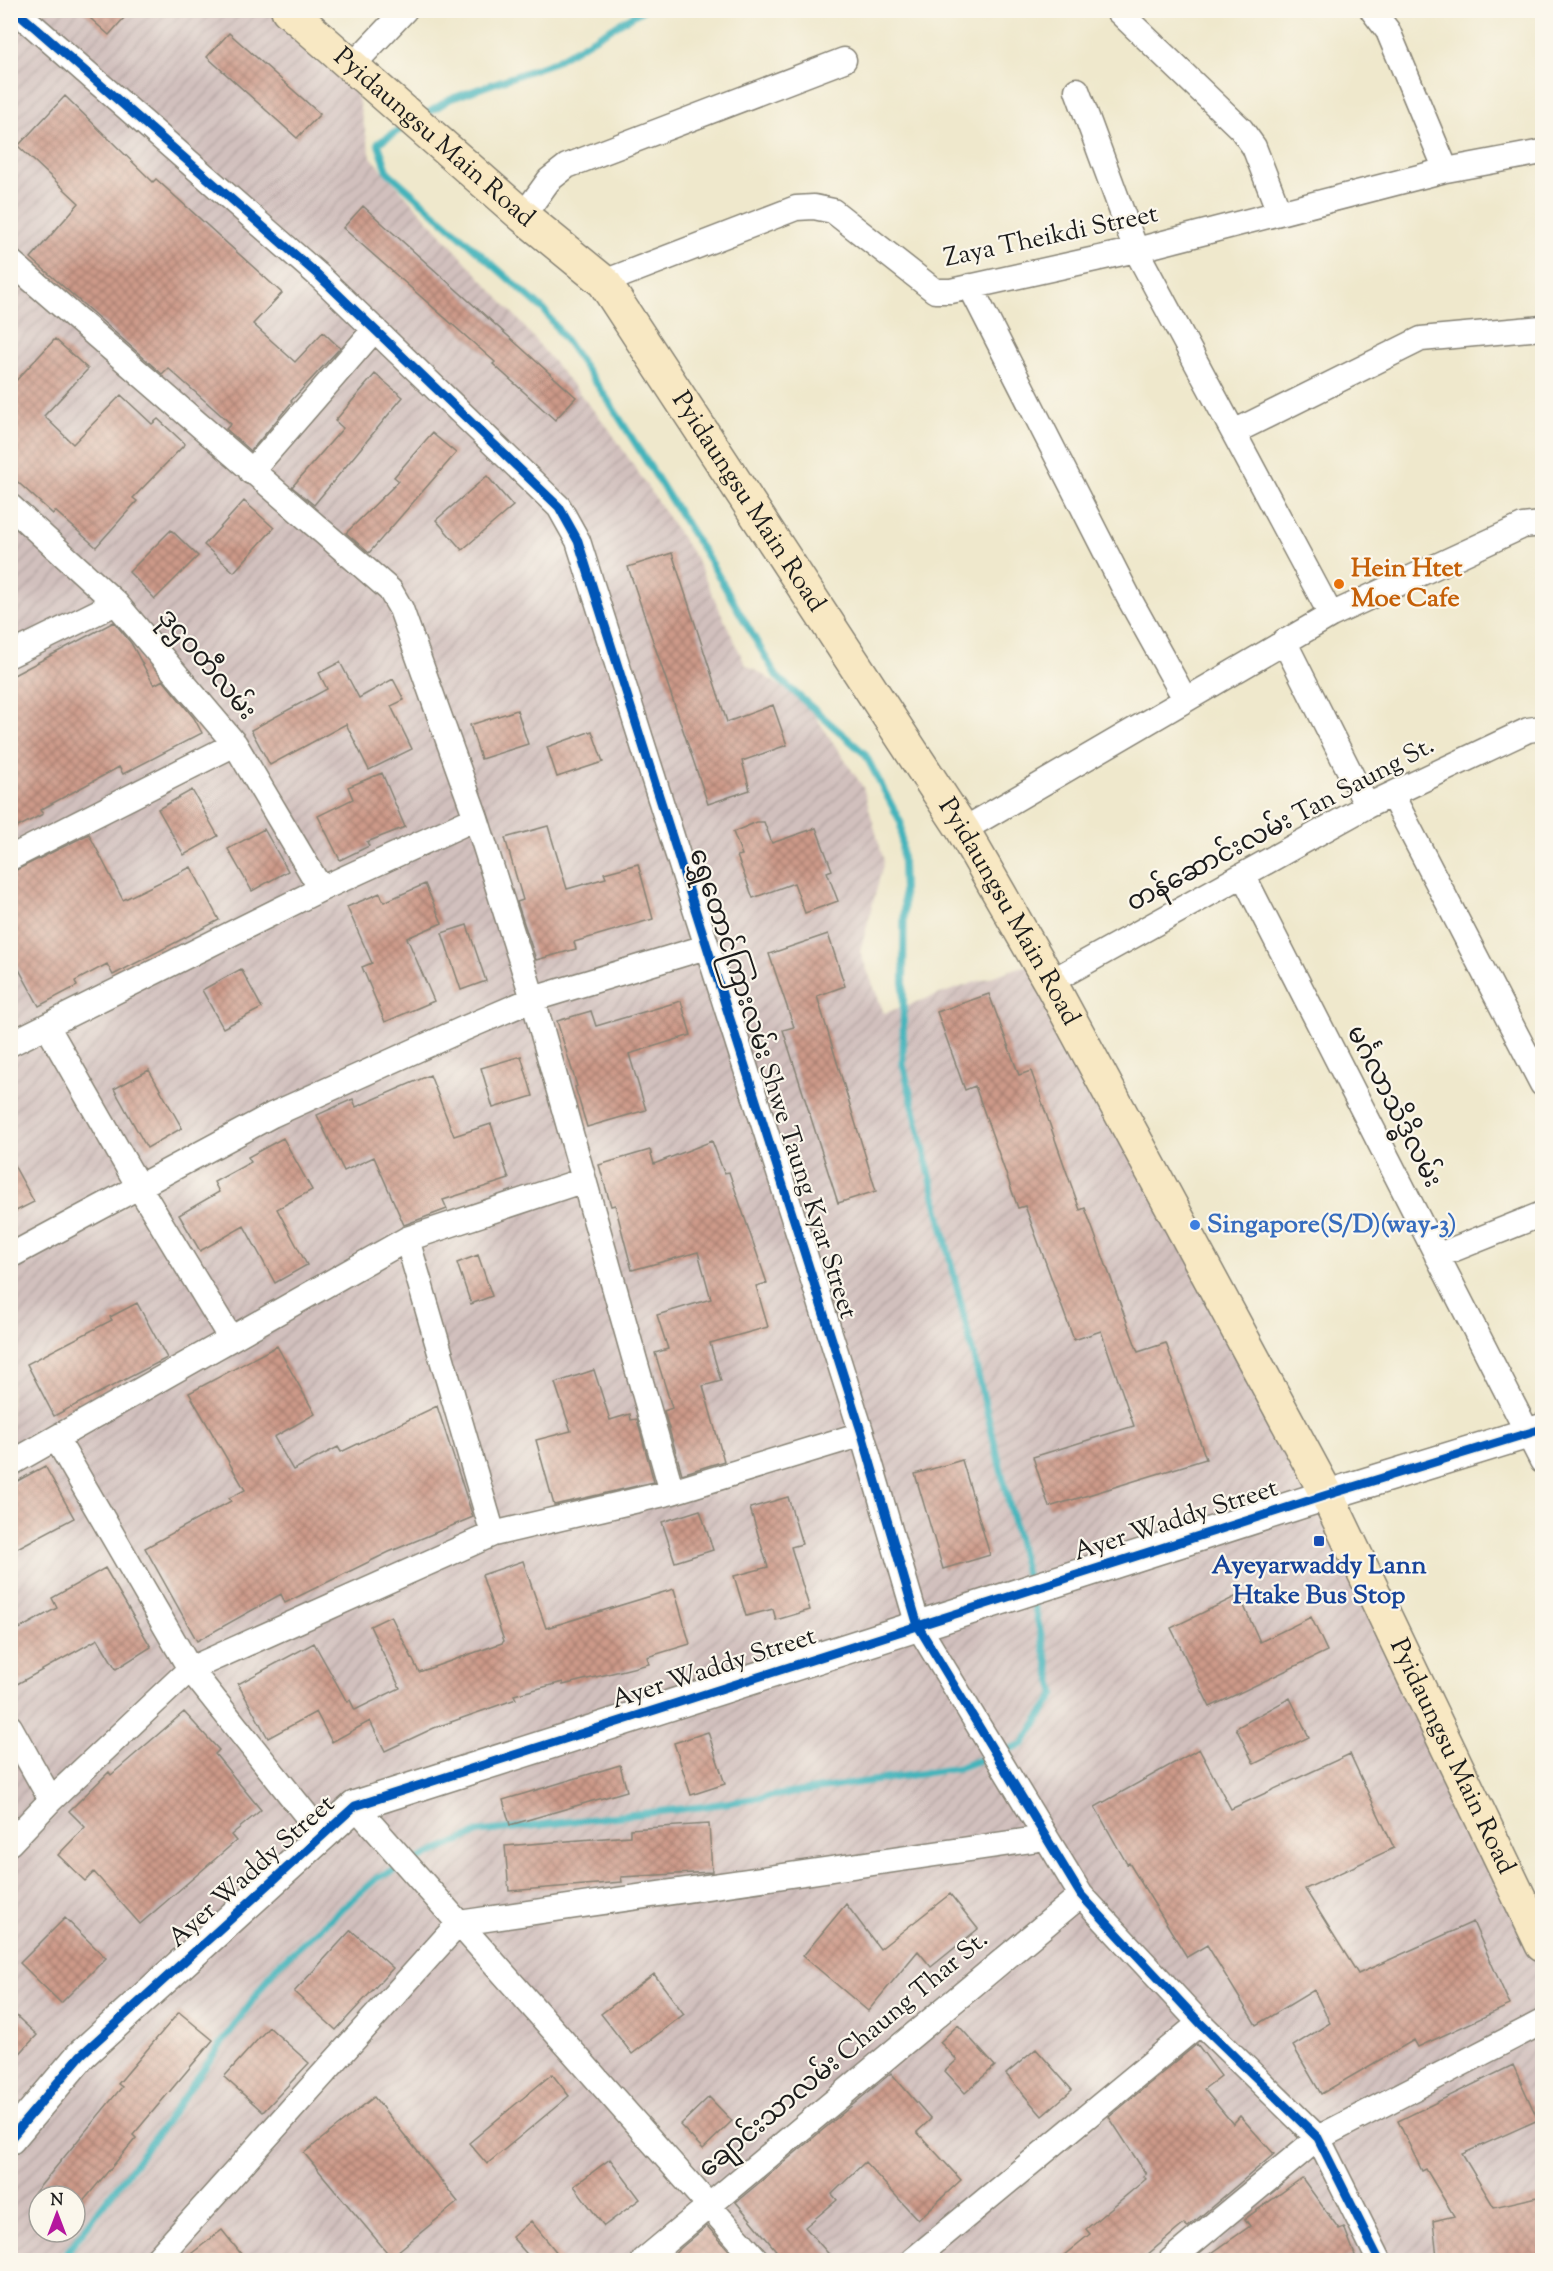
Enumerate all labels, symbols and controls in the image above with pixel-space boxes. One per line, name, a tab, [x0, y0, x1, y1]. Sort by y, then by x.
street label: Pyidaungsu Main Road	[325, 39, 543, 237]
street label: Zaya Theikdi Street	[941, 196, 1162, 278]
street label: Pyidaungsu Main Road	[662, 384, 834, 620]
place label: Hein Htet Moe Cafe	[1351, 551, 1462, 618]
marker: Hein Htet Moe Cafe	[1332, 577, 1346, 591]
street label: ဒုဌဝတီလမ်း	[148, 600, 265, 729]
street label: တန်ဆောင်းလမ်း Tan Saung St.	[1120, 727, 1441, 922]
street label: Pyidaungsu Main Road	[929, 791, 1089, 1033]
street label: ရွှေတောင်ကြားလမ်း Shwe Taung Kyar Street	[678, 844, 867, 1324]
street label: မင်္ဂလာသိဒ္ဓိလမ်း	[1336, 1019, 1451, 1195]
place label: Singapore(S/D)(way-3)	[1207, 1207, 1457, 1244]
marker: Singapore(S/D)(way-3)	[1188, 1218, 1202, 1232]
street label: Ayer Waddy Street	[1069, 1470, 1283, 1572]
marker: Ayeyarwaddy Lann Htake Bus Stop	[1312, 1534, 1326, 1548]
place label: Ayeyarwaddy Lann Htake Bus Stop	[1211, 1548, 1427, 1615]
street label: Ayer Waddy Street	[607, 1618, 821, 1720]
street label: Pyidaungsu Main Road	[1380, 1632, 1524, 1881]
street label: Ayer Waddy Street	[160, 1787, 344, 1957]
street label: ချောင်းသာလမ်း Chaung Thar St.	[690, 1922, 997, 2187]
north arrow	[27, 2184, 87, 2244]
text: N	[51, 2190, 64, 2213]

